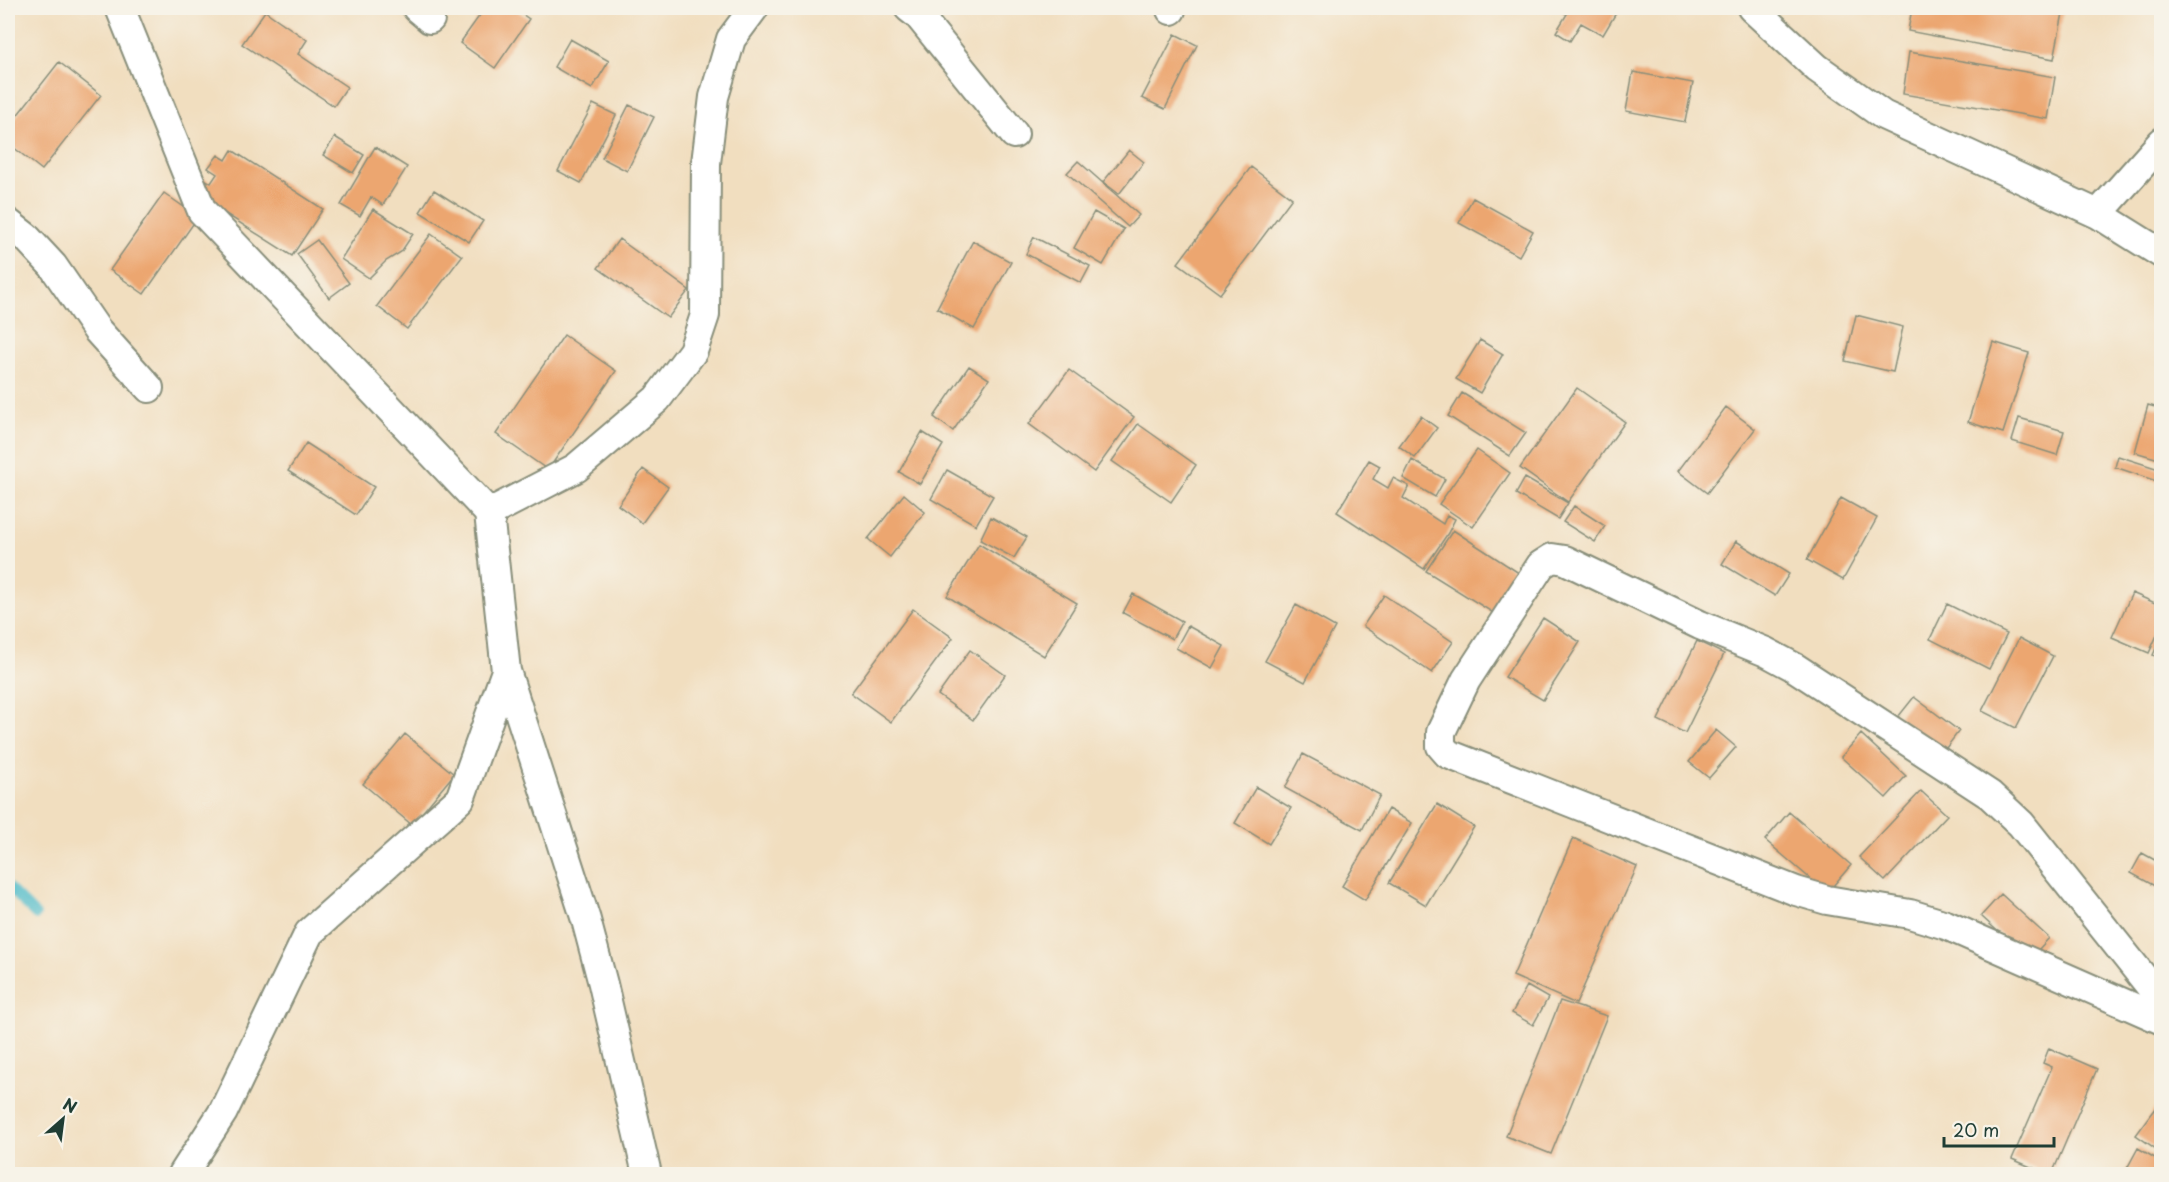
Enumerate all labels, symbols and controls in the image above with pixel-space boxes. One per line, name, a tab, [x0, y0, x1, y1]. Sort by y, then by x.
north arrow	[33, 1089, 93, 1149]
text: N	[59, 1091, 82, 1118]
scale bar	[1944, 1110, 2054, 1148]
text: 20 m	[1953, 1116, 1999, 1143]

